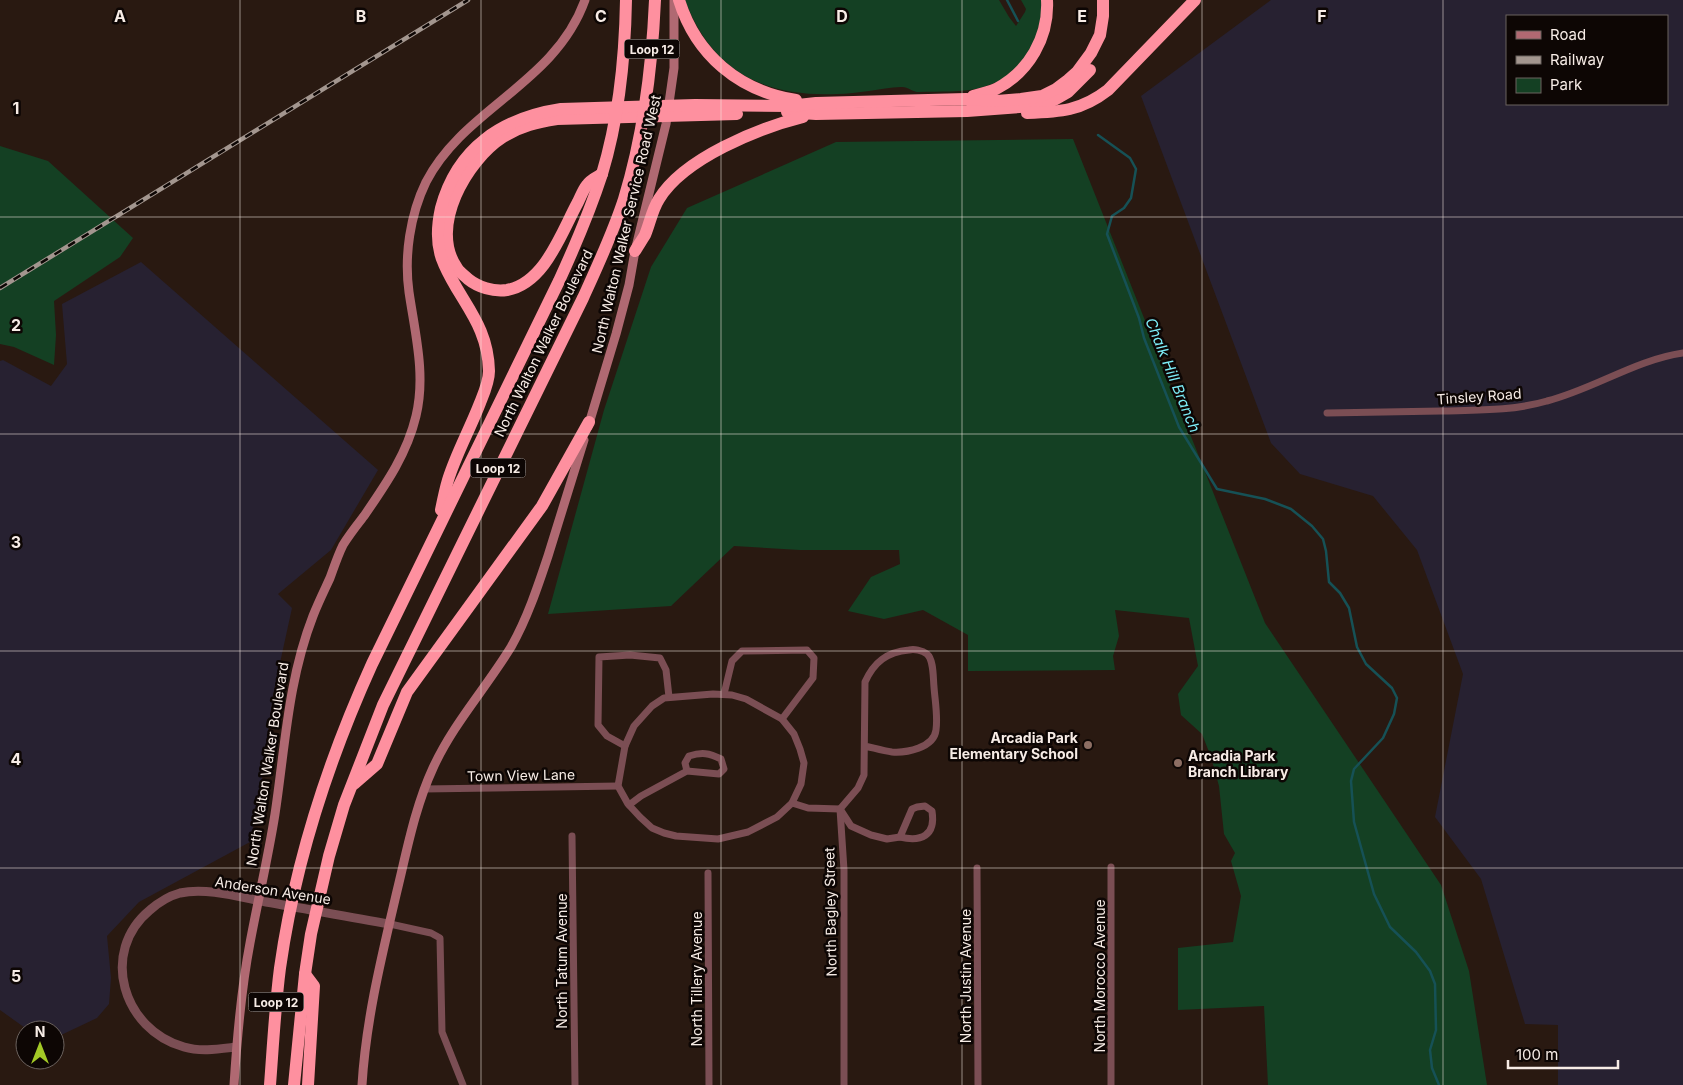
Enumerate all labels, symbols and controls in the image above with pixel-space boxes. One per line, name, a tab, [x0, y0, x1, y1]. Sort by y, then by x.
text: A	[114, 6, 126, 26]
text: B	[356, 6, 366, 26]
text: C	[595, 6, 607, 26]
text: D	[836, 6, 848, 26]
text: E	[1077, 6, 1087, 26]
text: F	[1317, 6, 1327, 26]
legend	[1506, 15, 1668, 105]
text: Road	[1550, 25, 1586, 44]
road number: Loop 12	[624, 40, 680, 59]
text: Railway	[1550, 50, 1605, 69]
text: Park	[1550, 75, 1583, 94]
street label: North Walton Walker Service Road West	[588, 93, 664, 355]
text: 1	[13, 98, 19, 118]
street label: North Walton Walker Boulevard	[490, 247, 596, 439]
text: 2	[11, 315, 21, 335]
water label: Chalk Hill Branch	[1141, 315, 1205, 435]
street label: Tinsley Road	[1436, 385, 1522, 407]
road number: Loop 12	[470, 458, 526, 478]
text: 3	[11, 532, 21, 552]
street label: North Walton Walker Boulevard	[242, 661, 292, 867]
place label: Arcadia Park Elementary School	[949, 729, 1079, 762]
marker: Arcadia Park Elementary School	[1082, 739, 1094, 751]
place label: Arcadia Park Branch Library	[1188, 747, 1289, 780]
text: 4	[11, 749, 22, 769]
marker: Arcadia Park Branch Library	[1172, 757, 1184, 769]
street label: Town View Lane	[467, 766, 575, 784]
street label: North Bagley Street	[820, 847, 840, 977]
street label: Anderson Avenue	[214, 872, 332, 908]
street label: North Tatum Avenue	[553, 893, 570, 1029]
street label: North Morocco Avenue	[1091, 899, 1108, 1053]
street label: North Justin Avenue	[957, 909, 974, 1043]
street label: North Tillery Avenue	[688, 911, 705, 1047]
text: 5	[11, 966, 21, 986]
road number: Loop 12	[248, 992, 304, 1012]
north arrow	[15, 1020, 65, 1070]
text: N	[35, 1023, 45, 1040]
scale bar	[1508, 1038, 1618, 1070]
text: 100 m	[1516, 1045, 1558, 1064]

